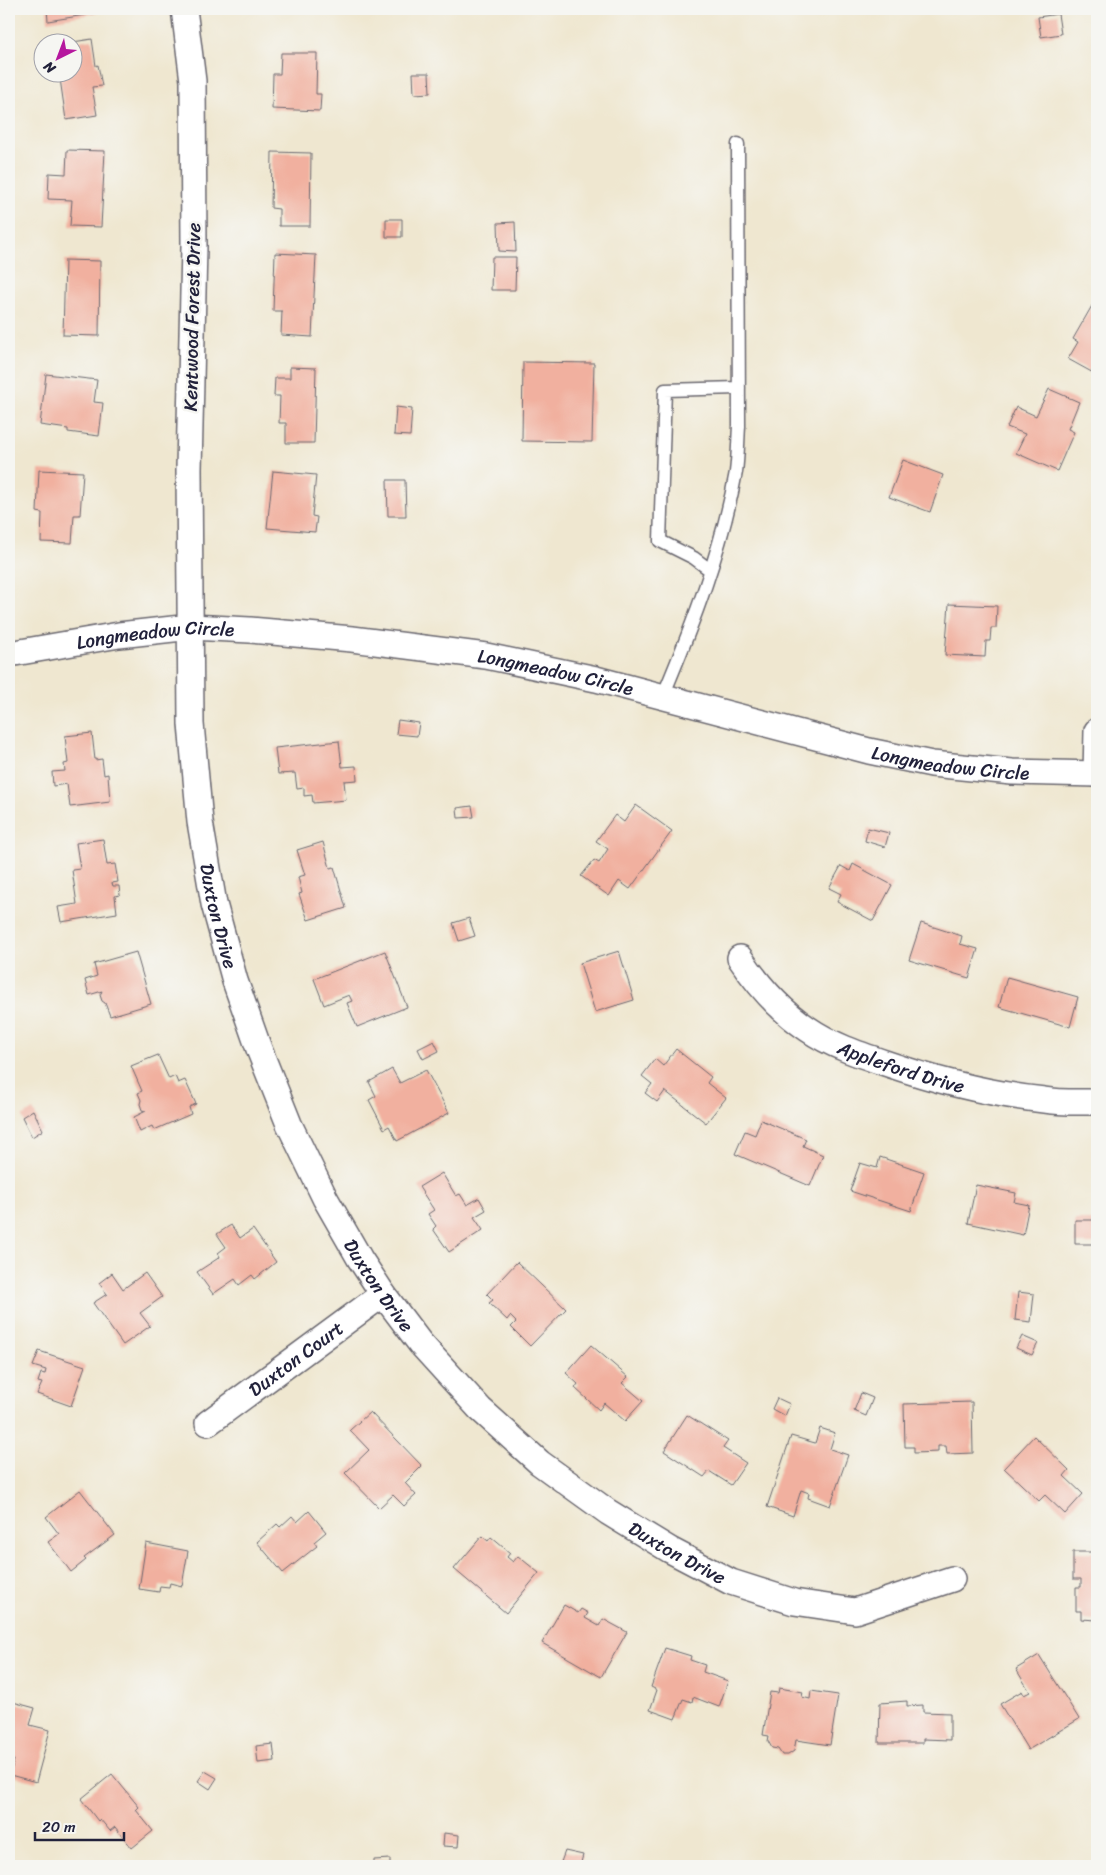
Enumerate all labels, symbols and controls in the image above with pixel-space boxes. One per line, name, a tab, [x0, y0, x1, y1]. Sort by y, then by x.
north arrow	[32, 32, 82, 82]
text: N	[37, 55, 62, 80]
street label: Kentwood Forest Drive	[174, 222, 210, 412]
street label: Longmeadow Circle	[74, 610, 235, 659]
street label: Longmeadow Circle	[476, 639, 637, 705]
street label: Longmeadow Circle	[869, 735, 1030, 789]
street label: Duxton Drive	[191, 861, 247, 973]
street label: Appleford Drive	[832, 1030, 968, 1102]
street label: Duxton Drive	[335, 1232, 423, 1340]
street label: Duxton Court	[241, 1312, 351, 1405]
street label: Duxton Drive	[622, 1512, 732, 1593]
scale bar	[35, 1810, 124, 1842]
text: 20 m	[42, 1814, 76, 1840]

